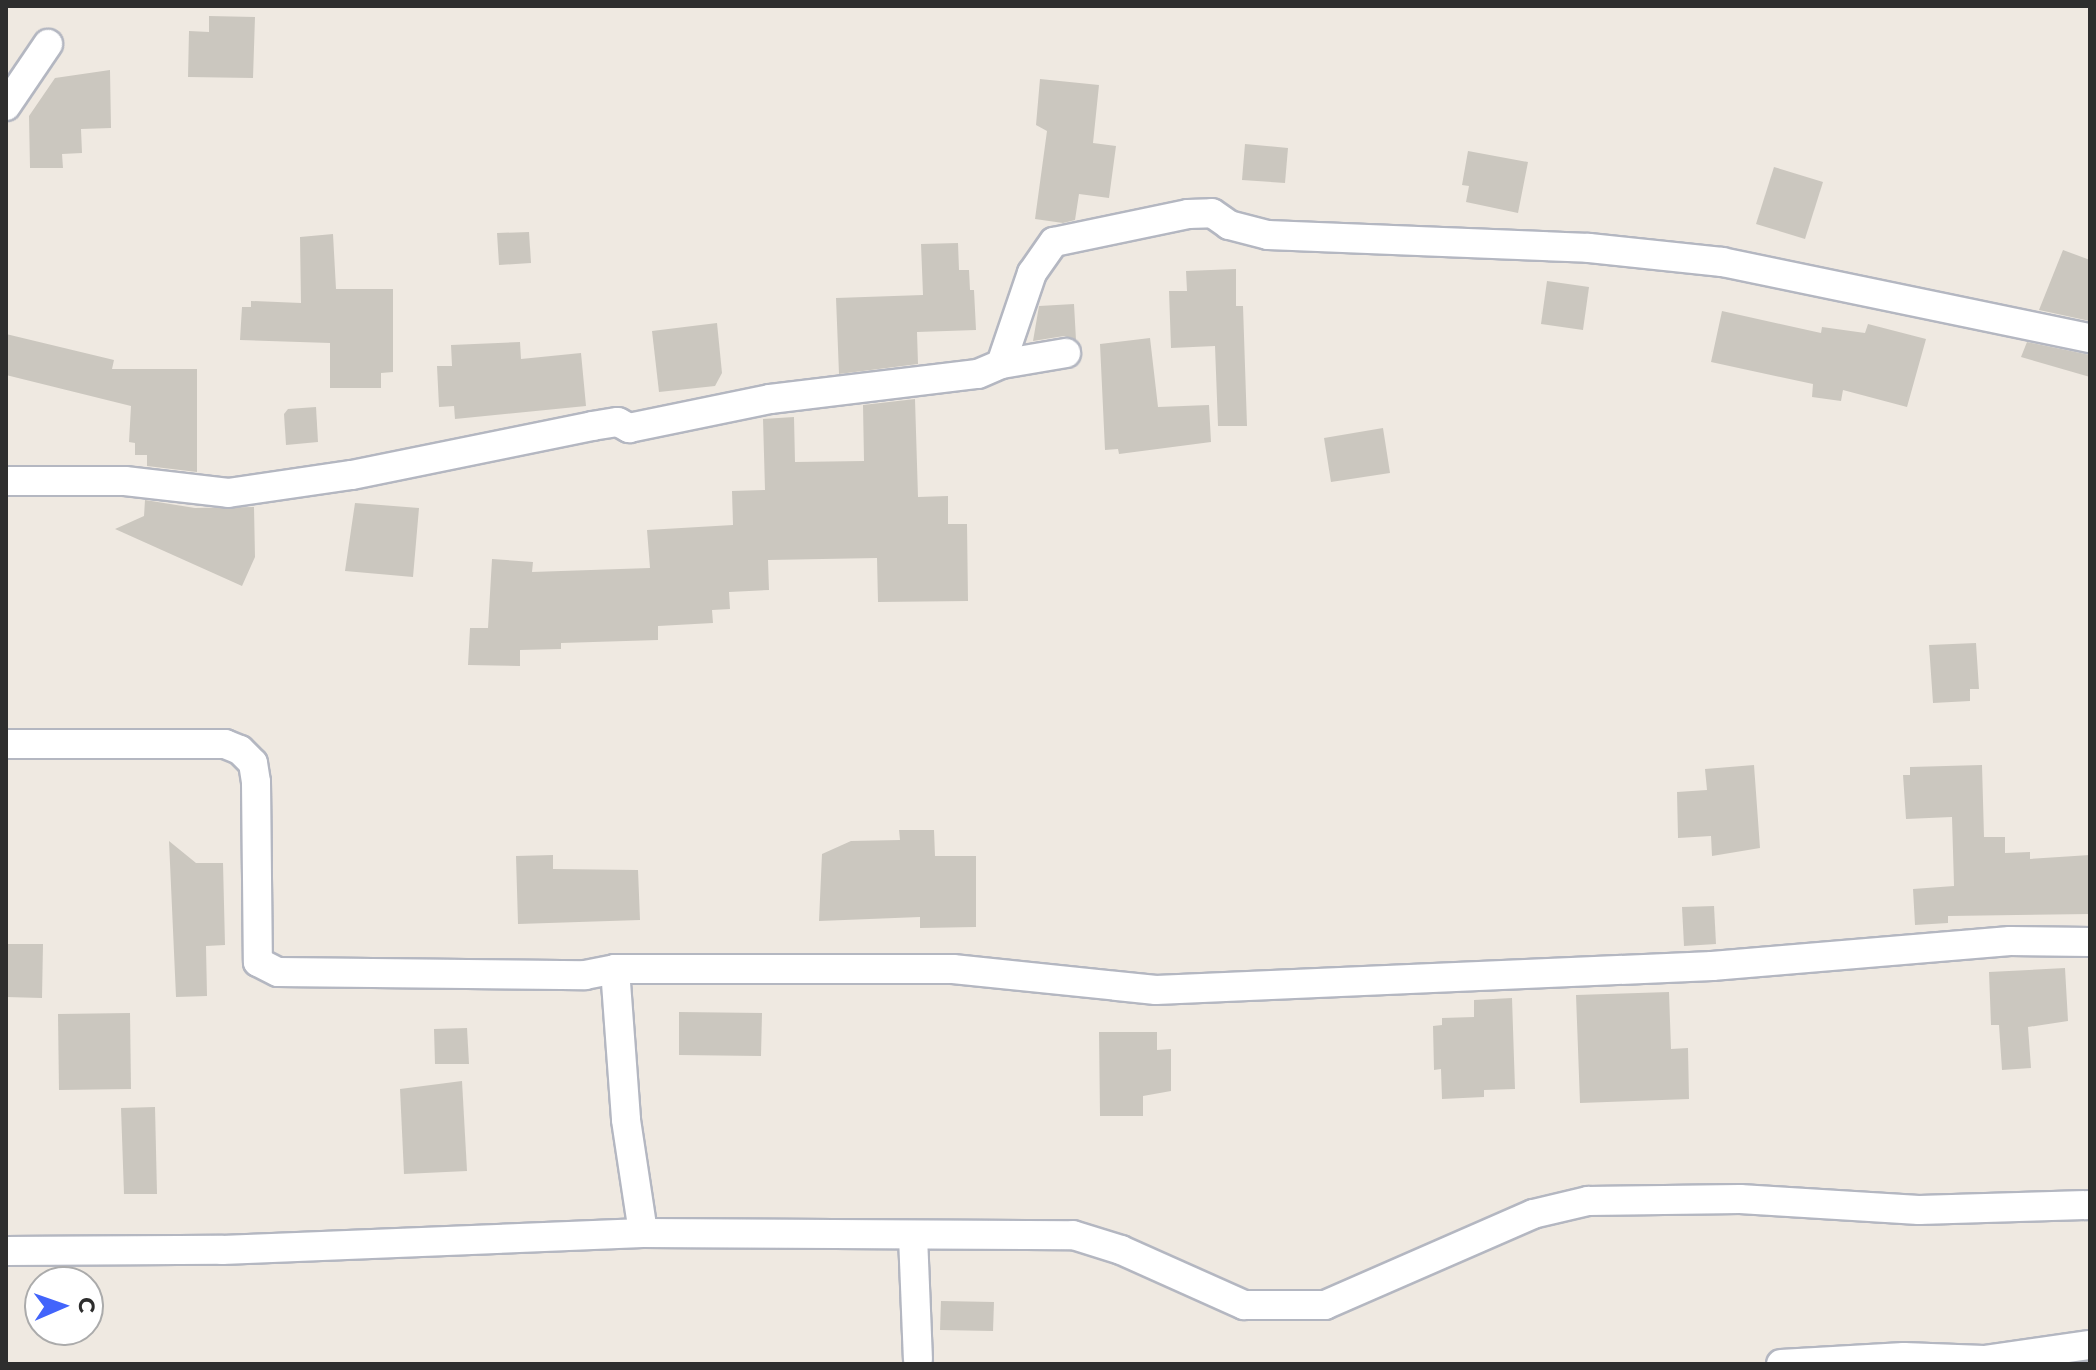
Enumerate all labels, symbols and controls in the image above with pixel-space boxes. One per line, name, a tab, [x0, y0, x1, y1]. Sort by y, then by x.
north arrow	[24, 1266, 104, 1346]
text: С	[73, 1297, 100, 1314]

